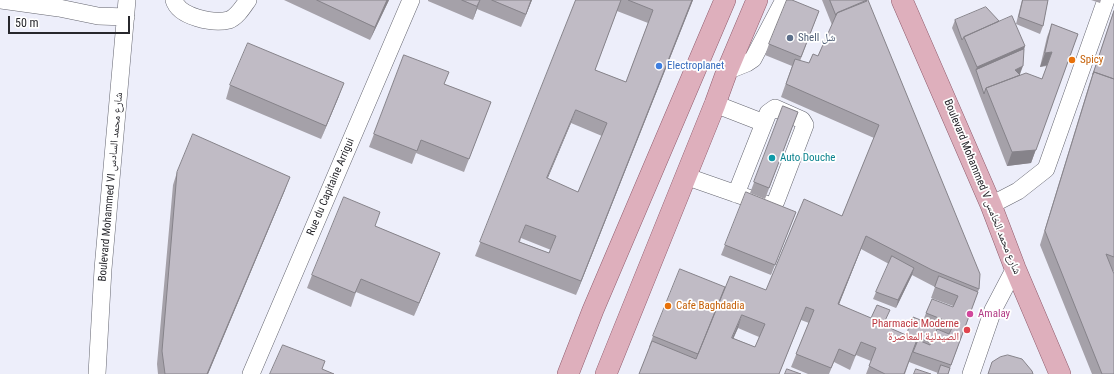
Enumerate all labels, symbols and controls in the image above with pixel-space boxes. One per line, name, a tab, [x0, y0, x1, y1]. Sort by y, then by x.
scale bar	[10, 8, 132, 34]
text: 50 m	[15, 16, 39, 30]
place label: Shell شل	[798, 31, 835, 45]
marker: Shell شل	[785, 33, 795, 43]
place label: Spicy	[1080, 53, 1103, 67]
marker: Spicy	[1067, 55, 1077, 65]
place label: Electroplanet	[667, 59, 724, 73]
marker: Electroplanet	[654, 61, 664, 71]
street label: Boulevard Mohammed VI شارع محمد السادس	[96, 92, 126, 282]
street label: Boulevard Mohammed V شارع محمد الخامس	[941, 98, 1023, 276]
street label: Rue du Capitaine Arrigui	[305, 136, 357, 238]
place label: Auto Douche	[780, 151, 835, 165]
marker: Auto Douche	[767, 153, 777, 163]
place label: Cafe Baghdadia	[676, 299, 745, 313]
marker: Cafe Baghdadia	[663, 301, 673, 311]
place label: Amalay	[978, 307, 1010, 321]
marker: Amalay	[965, 309, 975, 319]
place label: Pharmacie Moderne الصيدلية المعاصرة	[872, 317, 959, 343]
marker: Pharmacie Moderne الصيدلية المعاصرة	[962, 325, 972, 335]

